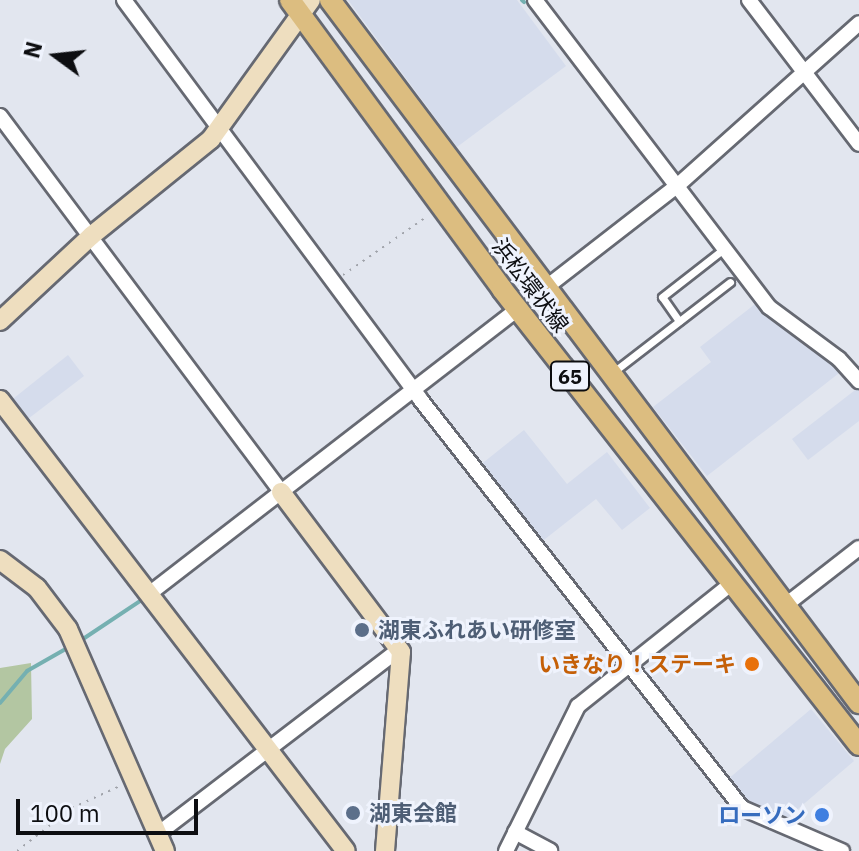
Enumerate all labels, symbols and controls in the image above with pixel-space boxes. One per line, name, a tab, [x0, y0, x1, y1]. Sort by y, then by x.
north arrow	[16, 16, 96, 96]
text: N	[16, 38, 48, 61]
street label: 浜松環状線	[487, 233, 575, 337]
road number: 65	[550, 360, 590, 392]
place label: 湖東ふれあい研修室	[378, 617, 576, 643]
marker: 湖東ふれあい研修室	[353, 621, 371, 639]
place label: いきなり！ステーキ	[538, 651, 736, 677]
marker: いきなり！ステーキ	[743, 655, 761, 673]
scale bar	[20, 783, 202, 833]
text: 100 m	[30, 797, 100, 829]
place label: 湖東会館	[369, 800, 457, 826]
place label: ローソン	[718, 802, 806, 828]
marker: 湖東会館	[344, 804, 362, 822]
marker: ローソン	[813, 806, 831, 824]

